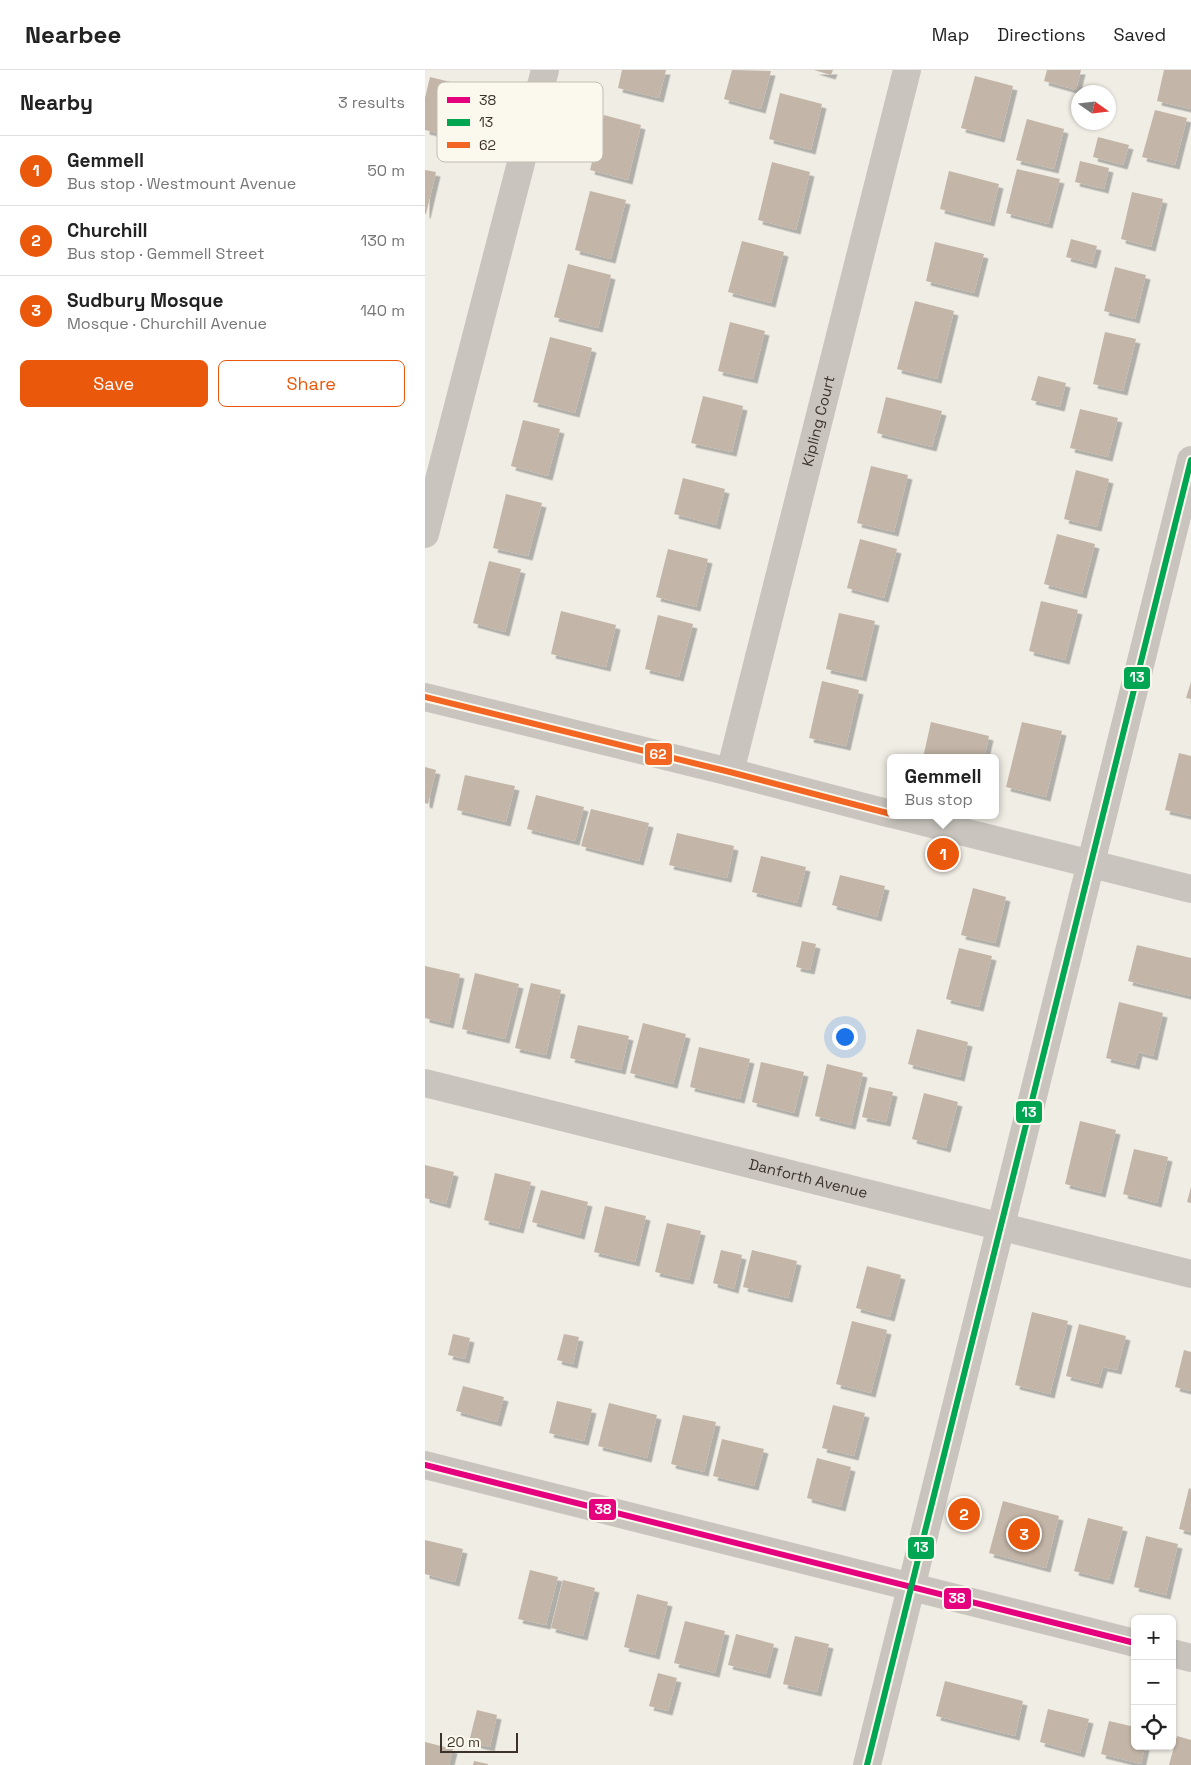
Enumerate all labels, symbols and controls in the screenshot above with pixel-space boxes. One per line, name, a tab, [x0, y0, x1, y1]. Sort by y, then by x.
text: Nearbee	[25, 19, 121, 50]
text: Map	[932, 23, 969, 46]
text: Directions	[997, 23, 1086, 46]
text: Saved	[1114, 23, 1166, 46]
legend	[437, 82, 603, 162]
north arrow	[1071, 85, 1116, 130]
text: Nearby	[20, 89, 93, 116]
text: 38	[479, 91, 496, 109]
text: 3 results	[338, 92, 405, 113]
text: 13	[479, 113, 493, 131]
text: 62	[479, 136, 496, 154]
text: Gemmell	[67, 148, 144, 173]
text: 1	[32, 160, 40, 181]
text: 50 m	[367, 160, 405, 181]
text: Bus stop · Westmount Avenue	[67, 173, 296, 194]
text: Churchill	[67, 218, 148, 243]
text: 2	[31, 230, 41, 251]
text: 130 m	[361, 230, 405, 251]
text: Bus stop · Gemmell Street	[67, 243, 265, 264]
text: Sudbury Mosque	[67, 288, 223, 313]
text: 3	[31, 300, 41, 321]
text: 140 m	[360, 300, 405, 321]
text: Mosque · Churchill Avenue	[67, 313, 267, 334]
button: Save	[20, 360, 208, 407]
button: Share	[218, 360, 405, 407]
street label: Kipling Court	[797, 373, 839, 468]
line badge: 13	[1123, 666, 1151, 690]
text: 13	[1130, 668, 1144, 686]
line badge: 62	[644, 742, 673, 766]
text: 62	[650, 745, 666, 763]
popup	[887, 754, 999, 819]
text: Gemmell	[904, 764, 982, 789]
text: Bus stop	[904, 789, 973, 810]
pin: 1	[927, 835, 959, 873]
your location	[832, 1024, 858, 1050]
line badge: 13	[1015, 1100, 1043, 1124]
text: 13	[1022, 1103, 1036, 1121]
street label: Danforth Avenue	[747, 1154, 870, 1202]
pin: 2	[948, 1495, 980, 1533]
line badge: 38	[588, 1498, 617, 1521]
text: 38	[595, 1500, 612, 1518]
pin: 3	[1008, 1515, 1040, 1553]
line badge: 13	[907, 1536, 935, 1560]
text: 13	[914, 1538, 928, 1556]
line badge: 38	[943, 1587, 972, 1610]
text: 38	[949, 1589, 966, 1607]
map controls	[1131, 1615, 1176, 1750]
button: +	[1131, 1615, 1176, 1660]
button: −	[1131, 1660, 1176, 1705]
button: locate	[1131, 1705, 1176, 1750]
scale bar	[440, 1730, 517, 1753]
text: 20 m	[447, 1733, 480, 1751]

